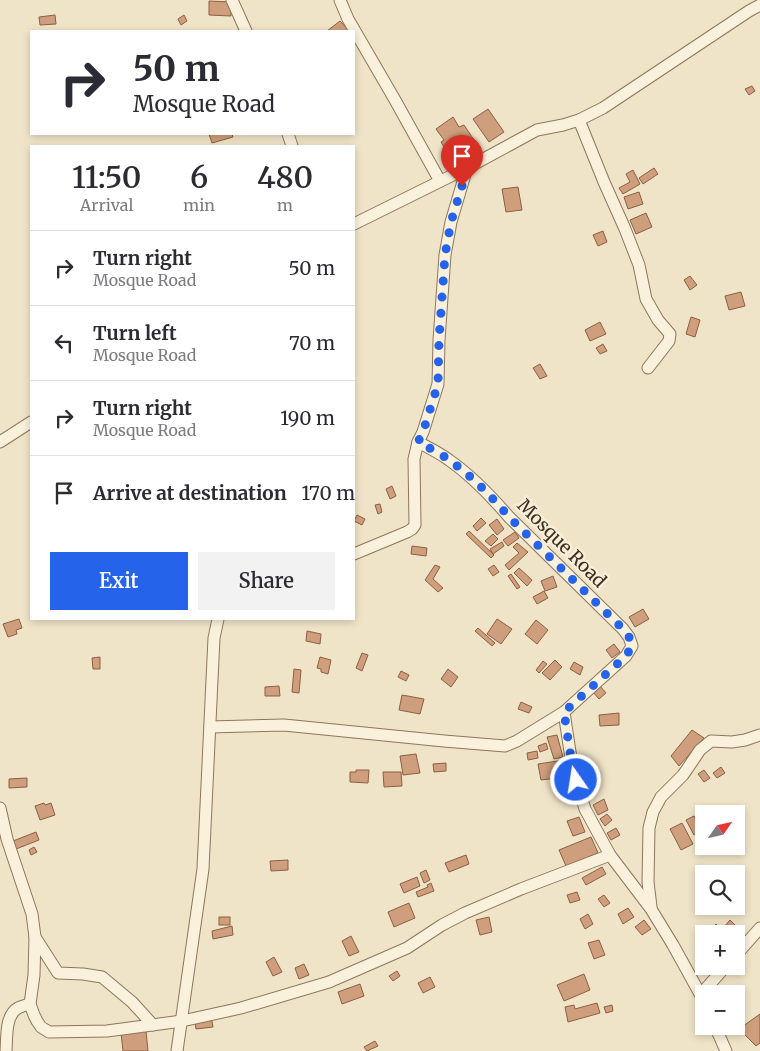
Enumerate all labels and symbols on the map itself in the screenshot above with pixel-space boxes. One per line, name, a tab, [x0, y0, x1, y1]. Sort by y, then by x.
pin	[441, 135, 483, 186]
street label: Mosque Road	[513, 494, 611, 592]
position arrow	[549, 753, 601, 805]
north arrow	[695, 805, 745, 855]

